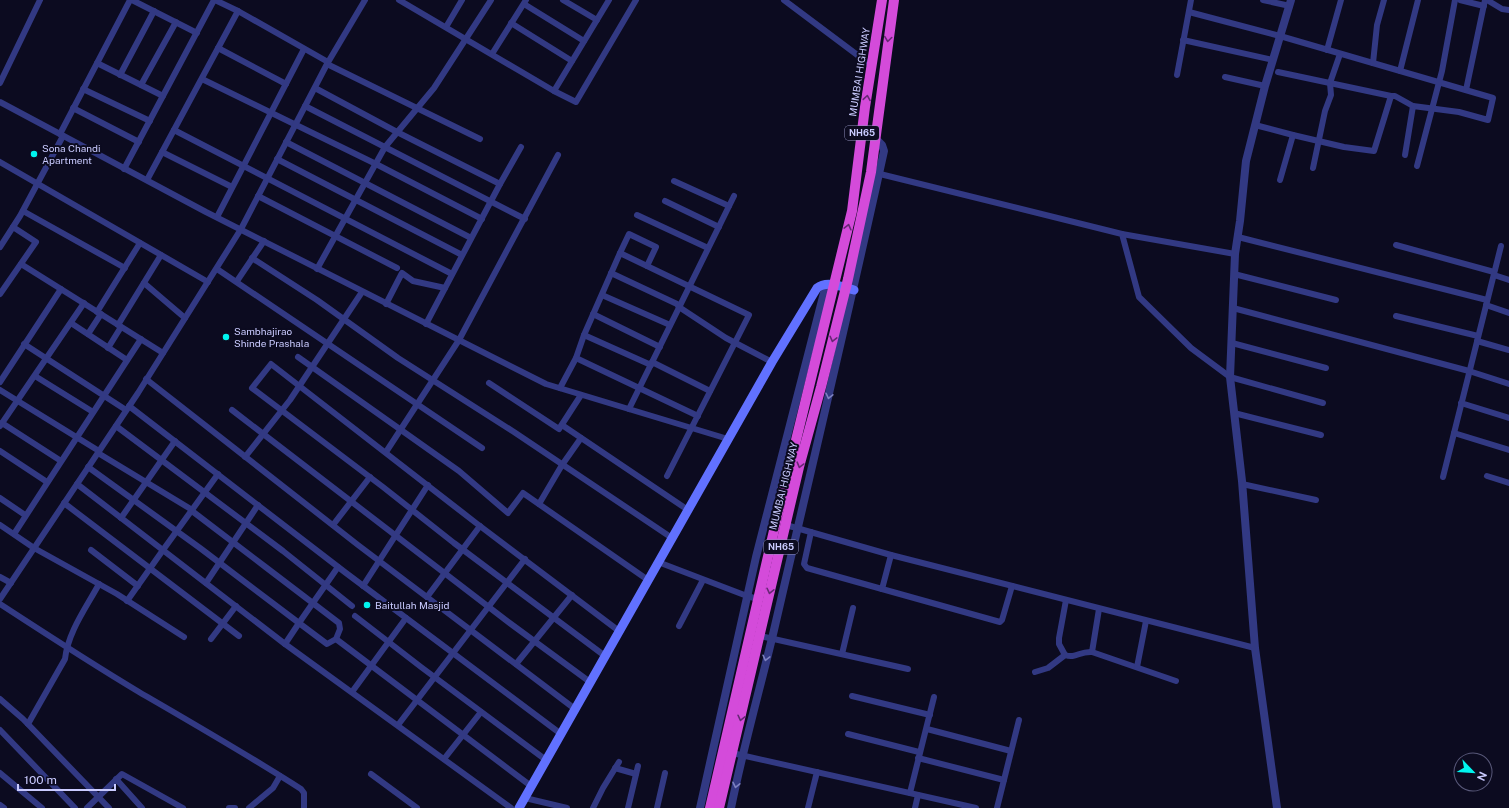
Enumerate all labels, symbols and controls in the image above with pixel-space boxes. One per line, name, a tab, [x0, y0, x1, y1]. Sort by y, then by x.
street label: MUMBAI HIGHWAY	[846, 27, 872, 117]
one-way arrow	[884, 36, 893, 42]
one-way arrow	[862, 95, 871, 101]
road number: NH65	[845, 126, 879, 140]
place label: Sona Chandi Apartment	[42, 142, 101, 166]
marker: Sona Chandi Apartment	[29, 149, 39, 159]
one-way arrow	[843, 224, 852, 231]
place label: Sambhajirao Shinde Prashala	[234, 325, 309, 349]
marker: Sambhajirao Shinde Prashala	[221, 332, 231, 342]
one-way arrow	[829, 335, 838, 342]
one-way arrow	[825, 392, 833, 399]
street label: MUMBAI HIGHWAY	[766, 441, 800, 531]
one-way arrow	[796, 461, 805, 468]
road number: NH65	[764, 540, 798, 554]
one-way arrow	[767, 588, 775, 594]
place label: Baitullah Masjid	[375, 599, 450, 611]
marker: Baitullah Masjid	[362, 600, 372, 610]
one-way arrow	[763, 655, 771, 662]
one-way arrow	[737, 715, 745, 721]
north arrow	[1453, 752, 1493, 792]
scale bar	[18, 766, 115, 792]
text: N	[1475, 770, 1489, 783]
text: 100 m	[24, 773, 57, 787]
one-way arrow	[732, 781, 740, 788]

